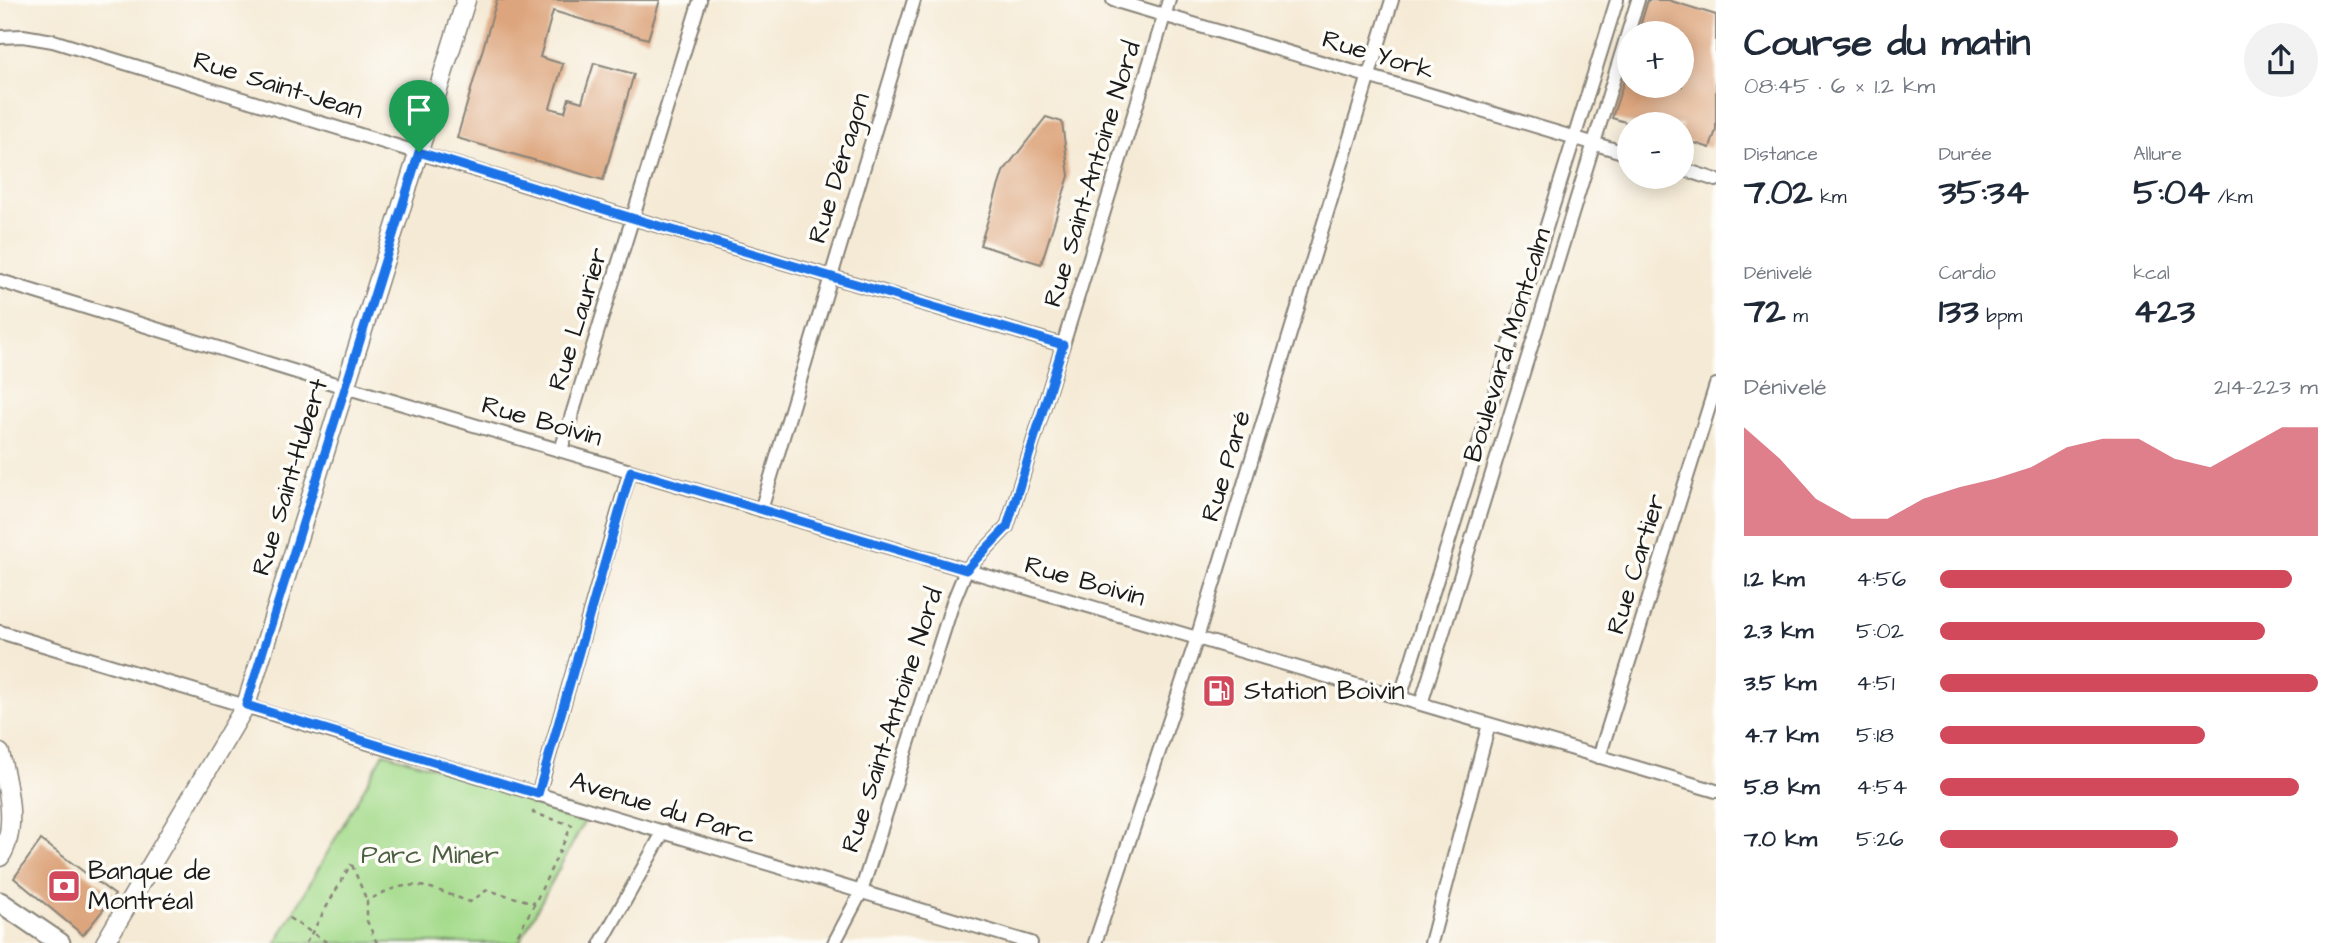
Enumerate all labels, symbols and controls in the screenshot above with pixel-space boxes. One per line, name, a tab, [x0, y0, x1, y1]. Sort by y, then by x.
text: Course du matin	[1744, 18, 2030, 70]
street label: Rue York	[1318, 21, 1438, 89]
map controls	[1617, 21, 1694, 189]
button: +	[1617, 21, 1694, 98]
button: share	[2244, 23, 2318, 97]
street label: Rue Saint-Antoine Nord	[1034, 37, 1150, 311]
street label: Rue Saint-Jean	[189, 42, 367, 128]
text: 08:45 · 6 × 1.2 km	[1744, 70, 1935, 102]
pin	[389, 80, 449, 152]
street label: Rue Déragon	[799, 88, 881, 248]
icon: arrive	[400, 91, 438, 129]
button: −	[1617, 112, 1694, 189]
text: Distance	[1744, 141, 1818, 168]
text: Durée	[1939, 141, 1992, 168]
text: Allure	[2133, 141, 2182, 168]
text: 7.02	[1744, 168, 1813, 217]
text: 35:34	[1939, 168, 2029, 217]
text: 5:04	[2133, 168, 2210, 217]
text: km	[1813, 184, 1847, 211]
text: /km	[2210, 184, 2253, 211]
street label: Boulevard Montcalm	[1454, 223, 1560, 466]
street label: Rue Laurier	[539, 243, 617, 395]
text: Dénivelé	[1744, 260, 1812, 287]
text: Cardio	[1939, 260, 1996, 287]
text: kcal	[2133, 260, 2170, 287]
text: 72	[1744, 287, 1786, 336]
text: 133	[1939, 287, 1979, 336]
text: 423	[2133, 287, 2195, 336]
text: m	[1786, 303, 1808, 330]
text: bpm	[1979, 303, 2022, 330]
text: Dénivelé	[1744, 371, 1827, 403]
text: 214–223 m	[2214, 371, 2318, 403]
street label: Rue Saint-Hubert	[243, 374, 337, 580]
street label: Rue Boivin	[478, 387, 606, 455]
street label: Rue Paré	[1192, 406, 1260, 526]
street label: Rue Cartier	[1598, 489, 1674, 639]
street label: Rue Boivin	[1021, 547, 1149, 615]
text: 1.2 km	[1744, 563, 1805, 595]
text: 4:56	[1856, 563, 1906, 595]
street label: Rue Saint-Antoine Nord	[832, 583, 952, 857]
text: 2.3 km	[1744, 615, 1813, 647]
text: 5:02	[1856, 615, 1904, 647]
text: 3.5 km	[1744, 667, 1816, 699]
text: 4:51	[1856, 667, 1895, 699]
fuel station icon: Station Boivin	[1200, 672, 1238, 710]
place label: Station Boivin	[1244, 673, 1404, 709]
text: 4.7 km	[1744, 719, 1818, 751]
text: 5:18	[1856, 719, 1894, 751]
street label: Avenue du Parc	[566, 763, 760, 853]
text: 5.8 km	[1744, 771, 1820, 803]
text: 4:54	[1856, 771, 1907, 803]
text: 7.0 km	[1744, 823, 1817, 855]
text: 5:26	[1856, 823, 1904, 855]
park label: Parc Miner	[361, 837, 499, 873]
place label: Banque de Montréal	[88, 853, 211, 919]
bank icon: Banque de Montréal	[45, 867, 83, 905]

